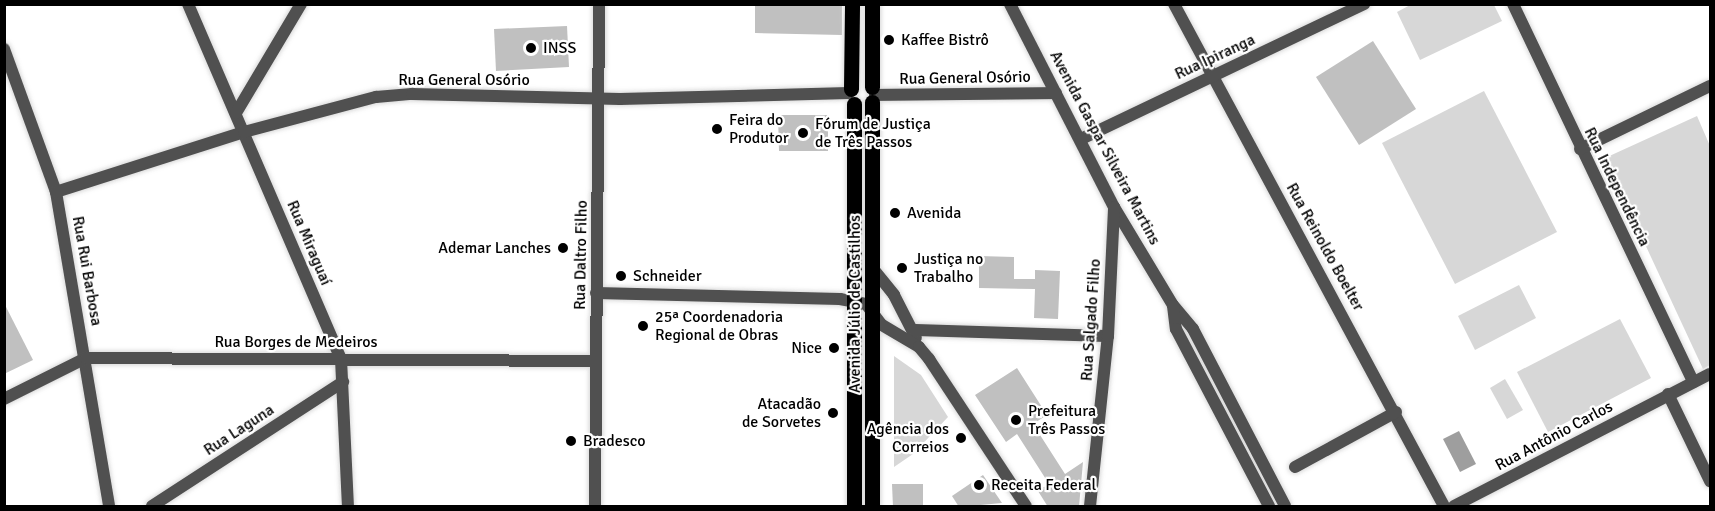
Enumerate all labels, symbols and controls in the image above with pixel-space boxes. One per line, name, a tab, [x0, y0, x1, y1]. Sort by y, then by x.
place label: Kaffee Bistrô	[901, 30, 989, 50]
street label: Rua Ipiranga	[1172, 30, 1258, 84]
marker: Kaffee Bistrô	[882, 33, 896, 47]
place label: INSS	[543, 38, 576, 58]
marker: INSS	[524, 41, 538, 55]
street label: Avenida Gaspar Silveira Martins	[1046, 48, 1164, 248]
street label: Rua General Osório	[899, 67, 1031, 89]
street label: Rua General Osório	[398, 70, 530, 90]
place label: Feira do Produtor	[729, 110, 789, 148]
place label: Fórum de Justiça de Três Passos	[815, 114, 931, 152]
marker: Feira do Produtor	[710, 122, 724, 136]
street label: Rua Independência	[1580, 124, 1654, 250]
marker: Fórum de Justiça de Três Passos	[796, 126, 810, 140]
street label: Rua Reinoldo Boelter	[1282, 180, 1368, 314]
street label: Rua Miraguaí	[283, 198, 335, 288]
street label: Rua Daltro Filho	[570, 200, 592, 310]
place label: Avenida	[907, 203, 961, 223]
marker: Avenida	[888, 206, 902, 220]
street label: Rua Rui Barbosa	[68, 215, 106, 327]
street label: Avenida Júlio de Castilhos	[845, 215, 865, 393]
place label: Ademar Lanches	[438, 238, 551, 258]
marker: Ademar Lanches	[556, 241, 570, 255]
place label: Justiça no Trabalho	[914, 249, 983, 287]
street label: Rua Salgado Filho	[1077, 258, 1105, 382]
marker: Justiça no Trabalho	[895, 261, 909, 275]
place label: Schneider	[633, 266, 702, 286]
marker: Schneider	[614, 269, 628, 283]
place label: 25ª Coordenadoria Regional de Obras	[655, 307, 783, 345]
marker: 25ª Coordenadoria Regional de Obras	[636, 319, 650, 333]
street label: Rua Borges de Medeiros	[214, 332, 378, 352]
place label: Nice	[791, 338, 822, 358]
marker: Nice	[827, 341, 841, 355]
place label: Atacadão de Sorvetes	[742, 394, 821, 432]
street label: Rua Antônio Carlos	[1492, 397, 1616, 475]
street label: Rua Laguna	[200, 400, 278, 460]
place label: Prefeitura Três Passos	[1028, 401, 1105, 439]
marker: Atacadão de Sorvetes	[826, 406, 840, 420]
marker: Prefeitura Três Passos	[1009, 413, 1023, 427]
place label: Agência dos Correios	[867, 419, 949, 457]
place label: Bradesco	[583, 431, 646, 451]
marker: Agência dos Correios	[954, 431, 968, 445]
marker: Bradesco	[564, 434, 578, 448]
place label: Receita Federal	[991, 475, 1096, 495]
marker: Receita Federal	[972, 478, 986, 492]

